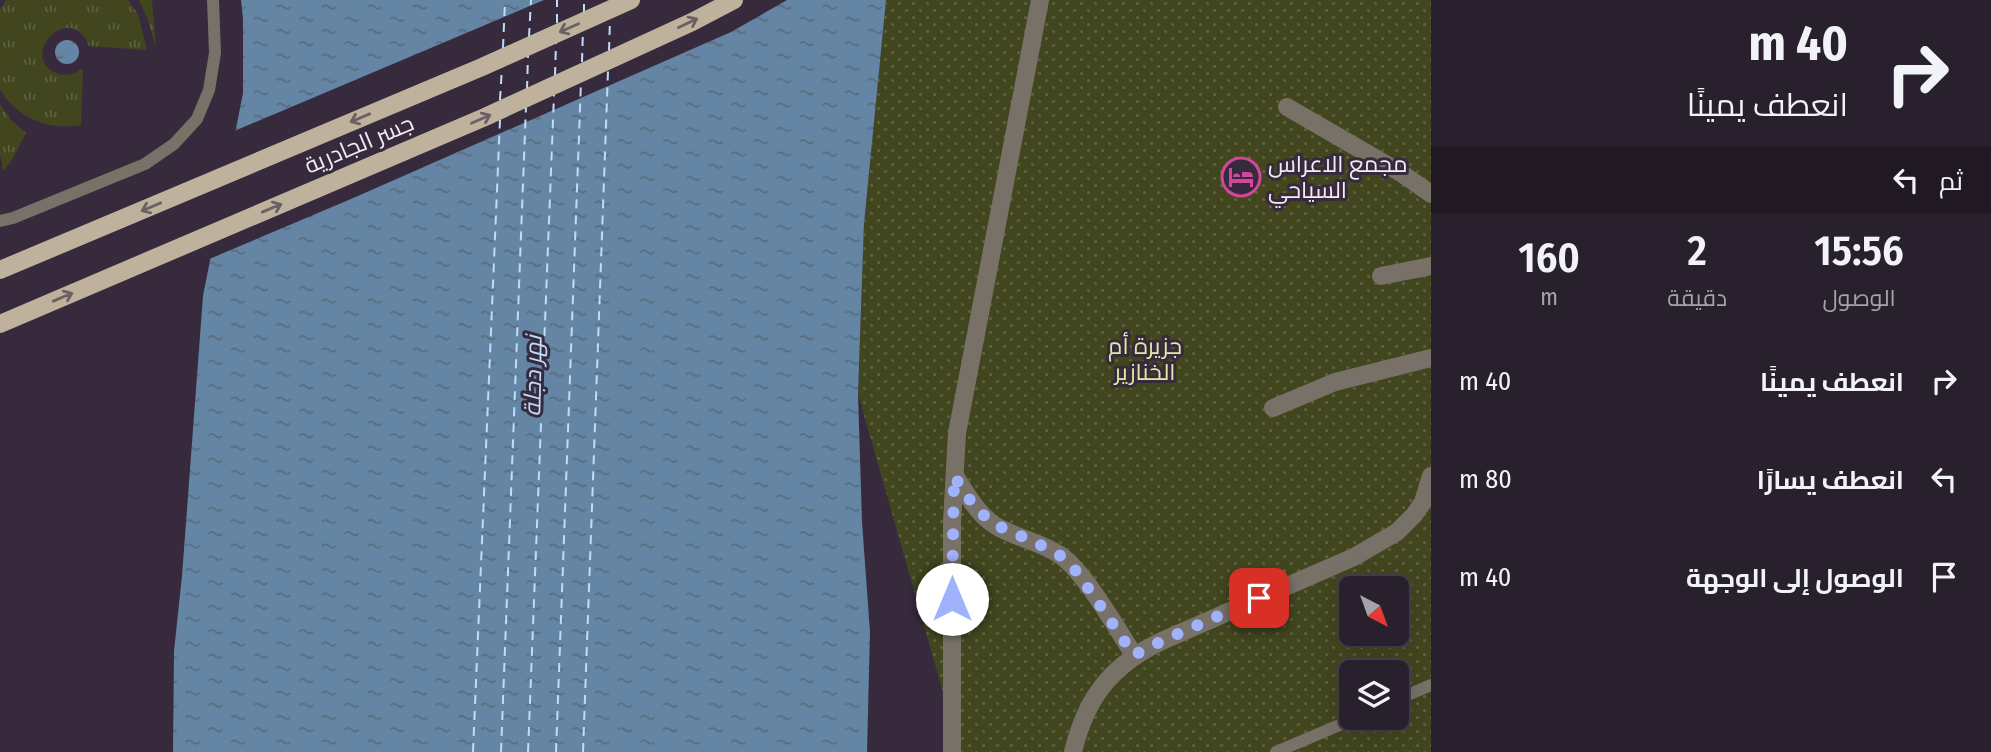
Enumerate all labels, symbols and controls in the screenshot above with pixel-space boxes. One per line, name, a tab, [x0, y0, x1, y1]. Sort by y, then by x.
text: 40 m	[1748, 14, 1848, 73]
one-way arrow	[677, 16, 698, 30]
one-way arrow	[559, 22, 580, 35]
icon: right	[1872, 28, 1963, 119]
text: انعطف يمينًا	[1687, 86, 1848, 124]
street label: جسر الجادرية	[300, 108, 418, 180]
one-way arrow	[470, 112, 492, 125]
one-way arrow	[350, 113, 371, 126]
place label: مجمع الاعراس السياحي	[1268, 150, 1408, 208]
hotel icon: مجمع الاعراس السياحي	[1220, 156, 1262, 198]
icon: left	[1887, 161, 1925, 199]
text: ثم	[1939, 166, 1963, 197]
one-way arrow	[140, 201, 162, 214]
one-way arrow	[261, 201, 283, 214]
text: 2	[1687, 226, 1707, 276]
text: 15:56	[1814, 226, 1904, 276]
text: 160	[1518, 233, 1580, 283]
text: m	[1540, 283, 1558, 311]
text: دقيقة	[1667, 284, 1727, 312]
text: الوصول	[1822, 284, 1896, 312]
one-way arrow	[52, 290, 73, 303]
park label: جزيرة أم الخنازير	[1108, 331, 1182, 386]
water label: نهر دجلة	[518, 333, 548, 417]
icon: right	[1925, 362, 1963, 400]
text: 40 m	[1459, 366, 1511, 397]
text: انعطف يمينًا	[1760, 367, 1904, 398]
icon: left	[1925, 460, 1963, 498]
text: 80 m	[1459, 464, 1512, 495]
text: انعطف يسارًا	[1757, 465, 1904, 496]
icon: arrive	[1925, 558, 1963, 596]
position arrow	[915, 562, 989, 636]
text: 40 m	[1459, 562, 1511, 593]
text: الوصول إلى الوجهة	[1686, 563, 1904, 594]
pin	[1229, 568, 1289, 628]
north arrow	[1339, 576, 1409, 646]
map controls	[1339, 576, 1409, 730]
icon: arrive	[1240, 579, 1278, 617]
button: layers	[1339, 660, 1409, 730]

